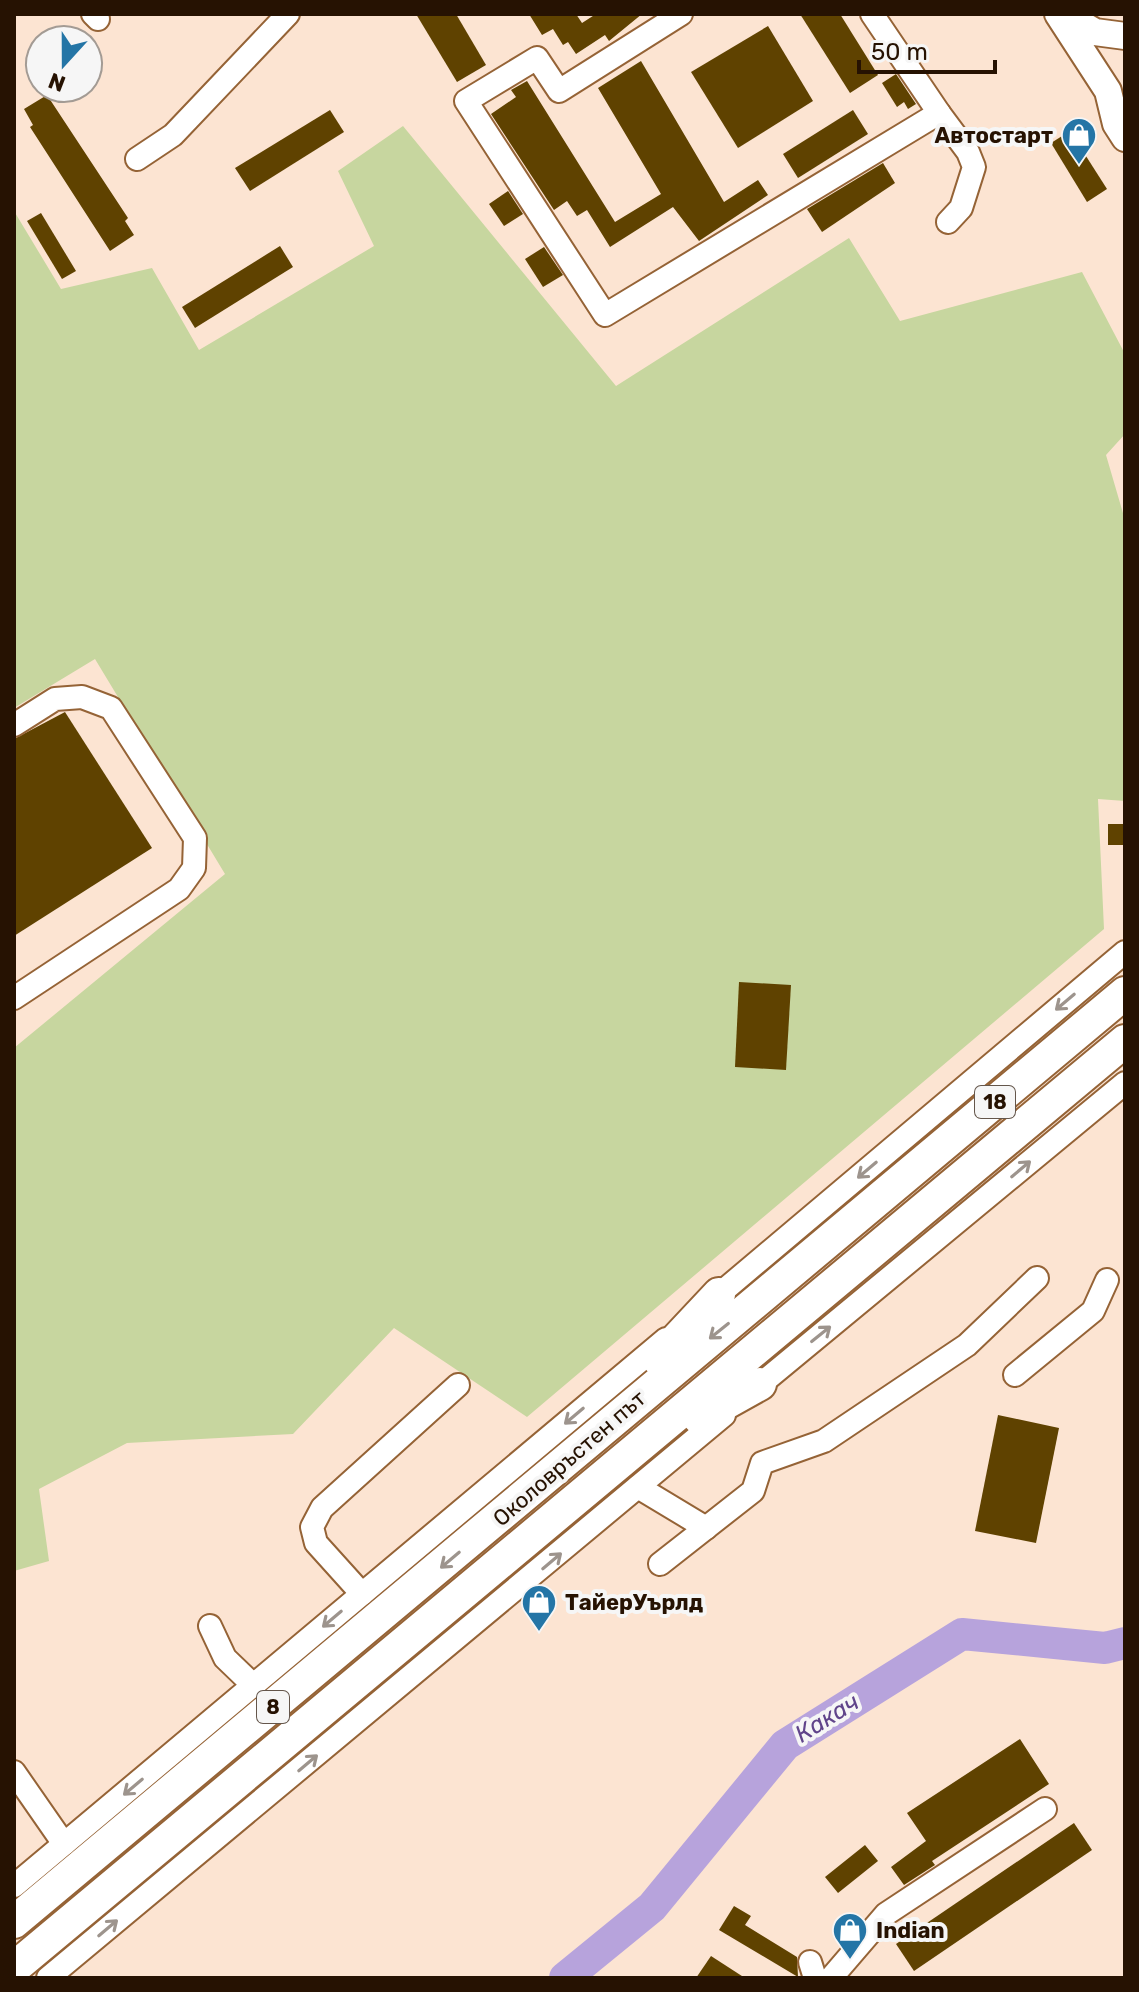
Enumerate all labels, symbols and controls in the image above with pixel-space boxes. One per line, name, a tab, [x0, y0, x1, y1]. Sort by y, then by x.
north arrow	[24, 24, 104, 104]
scale bar	[859, 24, 995, 74]
text: 50 m	[871, 38, 928, 66]
text: N	[45, 67, 69, 98]
shop icon: Автостарт	[1060, 116, 1098, 166]
place label: Автостарт	[934, 122, 1053, 149]
one-way arrow	[1056, 993, 1076, 1011]
road number: 18	[975, 1086, 1015, 1118]
one-way arrow	[1010, 1160, 1031, 1178]
one-way arrow	[857, 1161, 877, 1179]
one-way arrow	[709, 1322, 730, 1340]
one-way arrow	[810, 1325, 831, 1343]
street label: Околовръстен път	[487, 1385, 651, 1532]
one-way arrow	[564, 1407, 585, 1425]
one-way arrow	[440, 1551, 461, 1569]
one-way arrow	[541, 1552, 561, 1570]
shop icon: ТайерУърлд	[520, 1583, 558, 1633]
place label: ТайерУърлд	[565, 1589, 703, 1616]
one-way arrow	[322, 1610, 343, 1628]
water label: Какач	[790, 1688, 864, 1748]
road number: 8	[257, 1691, 289, 1723]
one-way arrow	[297, 1754, 318, 1771]
one-way arrow	[123, 1778, 144, 1796]
shop icon: Indian	[831, 1911, 869, 1961]
place label: Indian	[876, 1917, 945, 1944]
one-way arrow	[97, 1919, 118, 1937]

